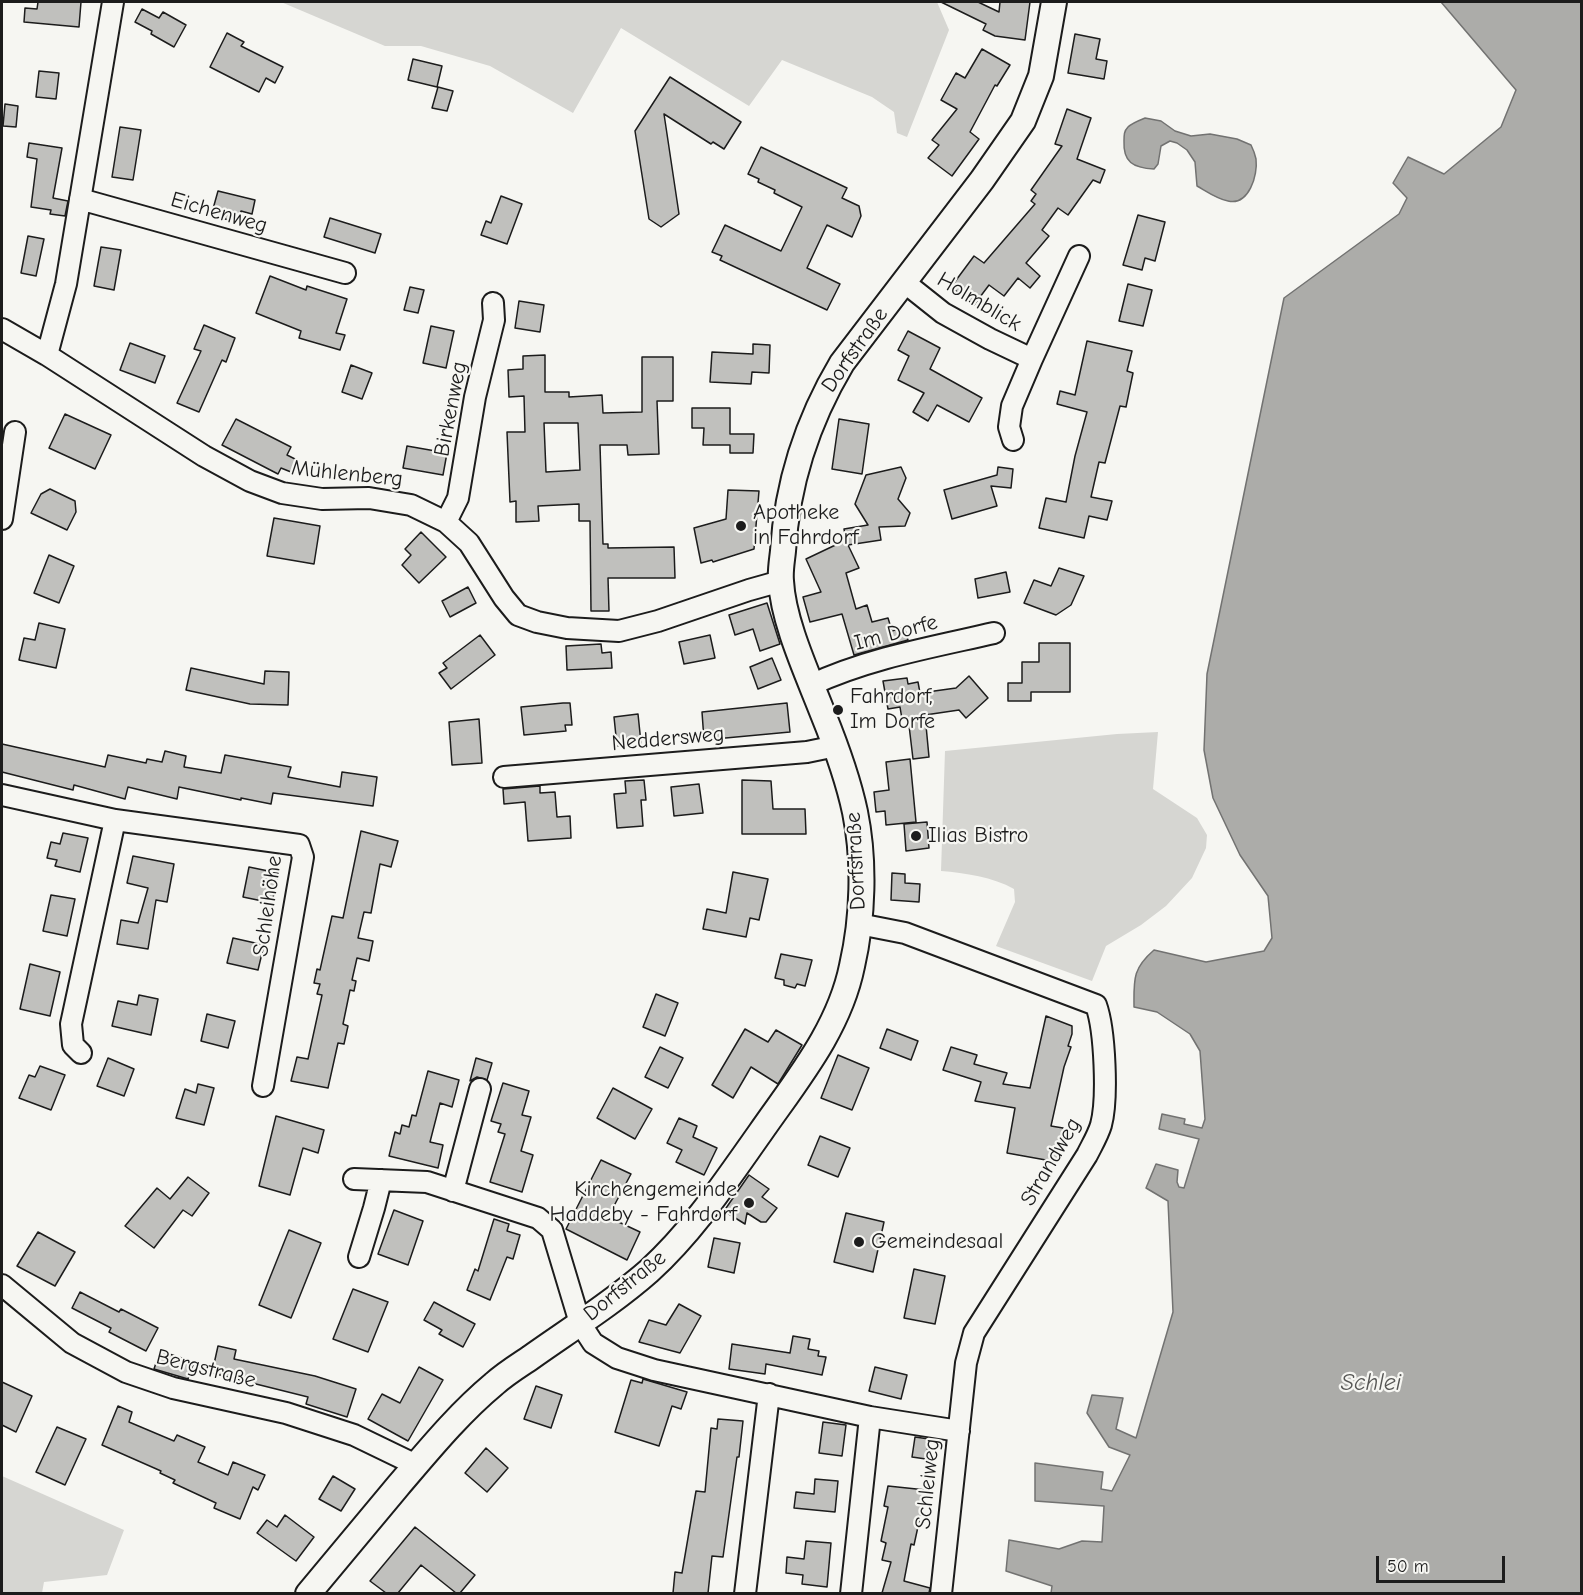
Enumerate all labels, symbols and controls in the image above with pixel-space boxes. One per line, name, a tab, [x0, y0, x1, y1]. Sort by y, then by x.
street label: Eichenweg	[168, 187, 270, 239]
street label: Holmblick	[932, 267, 1026, 337]
street label: Dorfstraße	[816, 302, 894, 398]
street label: Birkenweg	[429, 359, 473, 459]
street label: Mühlenberg	[290, 455, 404, 493]
place label: Apotheke in Fahrdorf	[753, 500, 858, 552]
marker: Apotheke in Fahrdorf	[734, 519, 748, 533]
street label: Im Dorfe	[851, 609, 941, 657]
place label: Fahrdorf, Im Dorfe	[850, 684, 935, 736]
marker: Fahrdorf, Im Dorfe	[831, 703, 845, 717]
street label: Neddersweg	[610, 721, 726, 757]
street label: Dorfstraße	[840, 811, 872, 911]
place label: Ilias Bistro	[928, 823, 1028, 849]
marker: Ilias Bistro	[909, 829, 923, 843]
street label: Schleihöhe	[248, 854, 288, 958]
street label: Strandweg	[1015, 1113, 1087, 1211]
place label: Kirchengemeinde Haddeby - Fahrdorf	[550, 1177, 737, 1228]
marker: Kirchengemeinde Haddeby - Fahrdorf	[742, 1196, 756, 1210]
place label: Gemeindesaal	[871, 1229, 1003, 1255]
marker: Gemeindesaal	[852, 1235, 866, 1249]
street label: Dorfstraße	[579, 1245, 671, 1327]
street label: Bergstraße	[153, 1344, 259, 1394]
water label: Schlei	[1341, 1369, 1401, 1397]
street label: Schleiweg	[910, 1437, 946, 1531]
scale bar	[1379, 1544, 1508, 1582]
text: 50 m	[1387, 1556, 1429, 1577]

